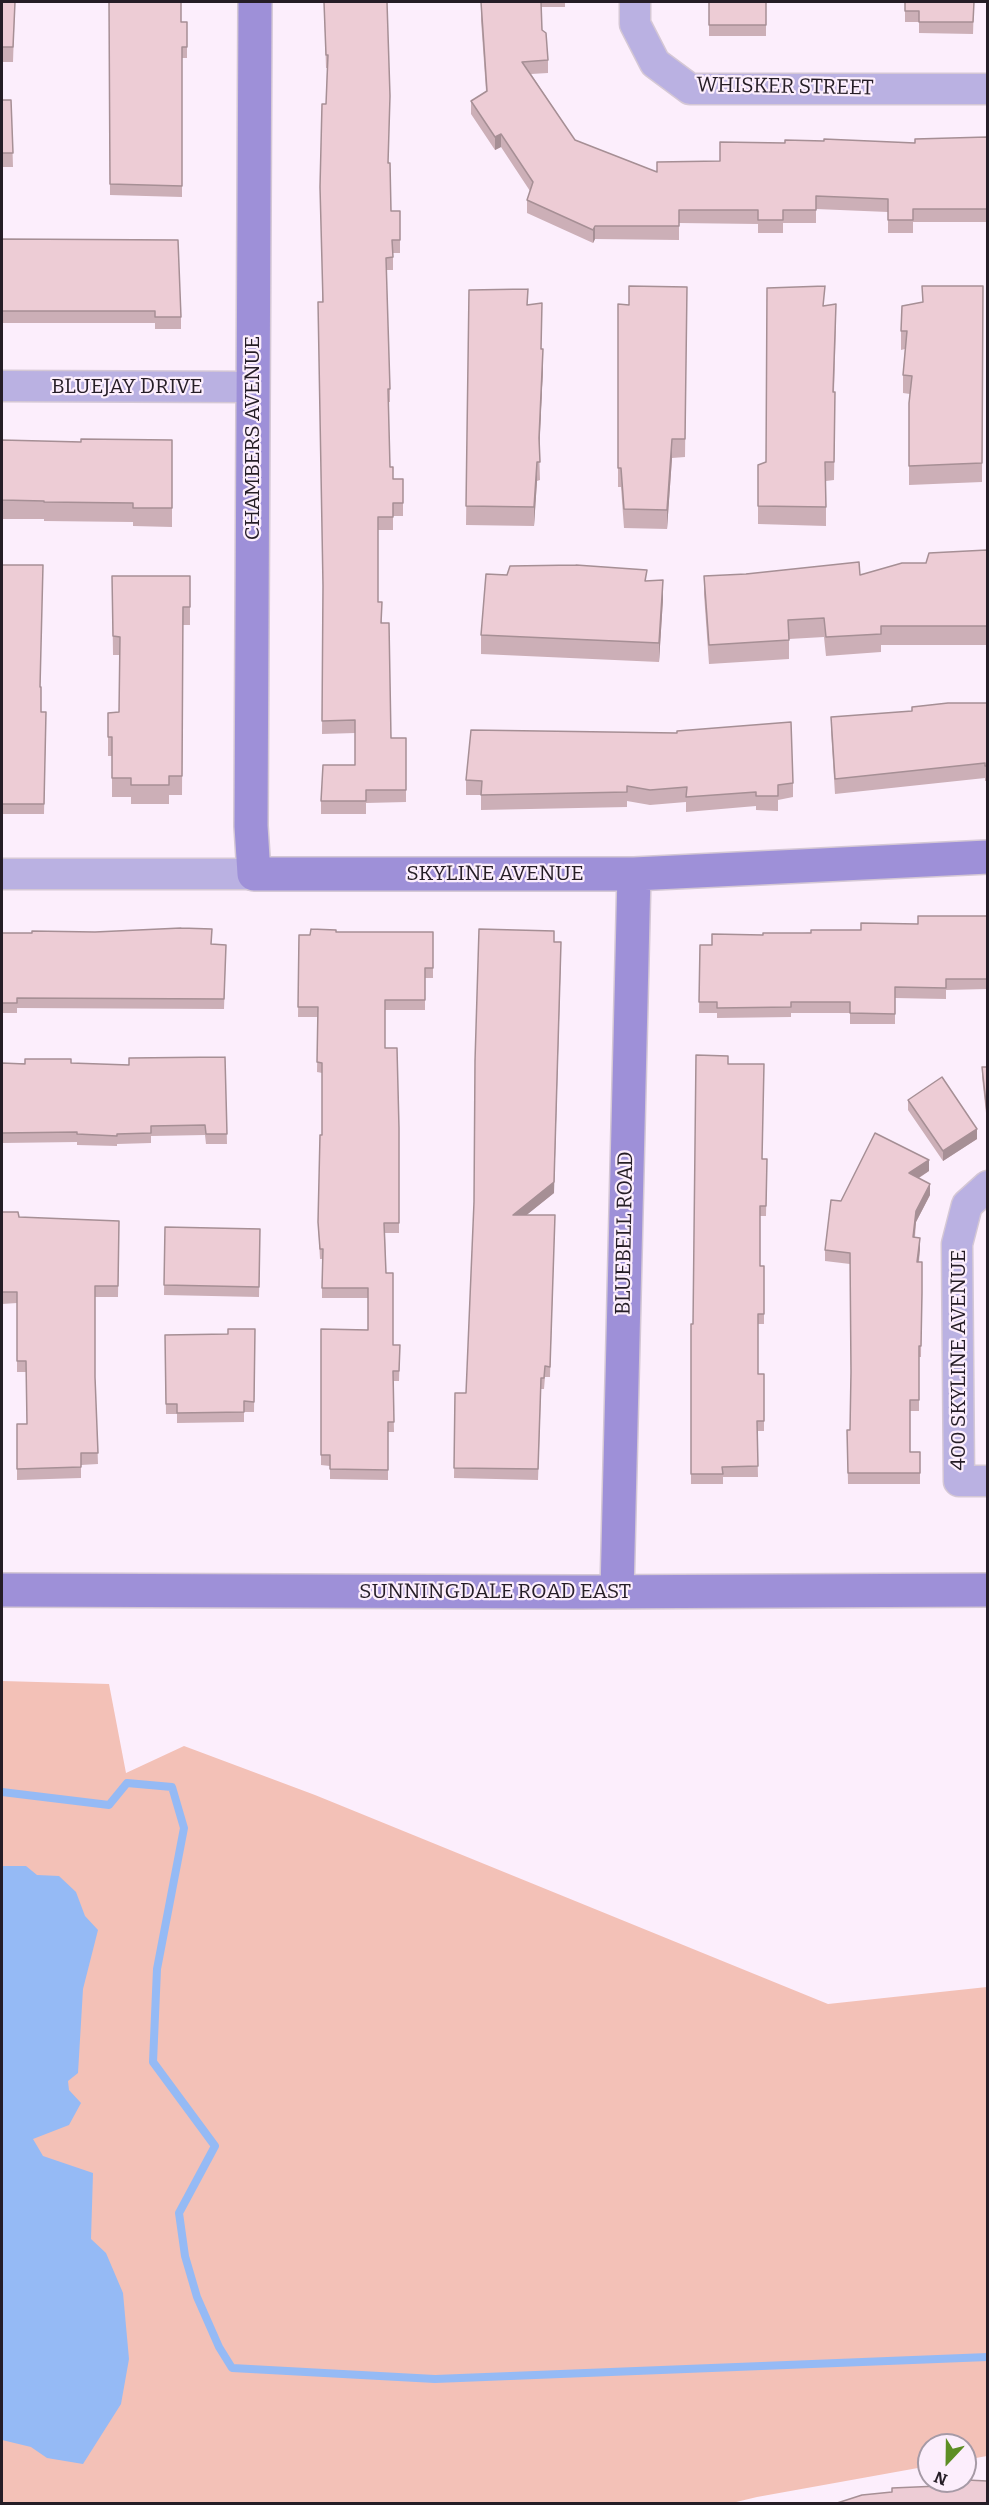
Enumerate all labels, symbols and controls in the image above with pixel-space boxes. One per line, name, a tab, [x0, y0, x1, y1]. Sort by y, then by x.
street label: WHISKER STREET	[696, 73, 874, 101]
street label: CHAMBERS AVENUE	[240, 336, 266, 540]
street label: BLUEJAY DRIVE	[51, 374, 203, 400]
street label: SKYLINE AVENUE	[406, 861, 584, 887]
street label: BLUEBELL ROAD	[611, 1151, 639, 1315]
street label: 400 SKYLINE AVENUE	[946, 1249, 972, 1471]
street label: SUNNINGDALE ROAD EAST	[359, 1579, 631, 1605]
north arrow	[917, 2433, 977, 2493]
text: N	[932, 2467, 950, 2489]

